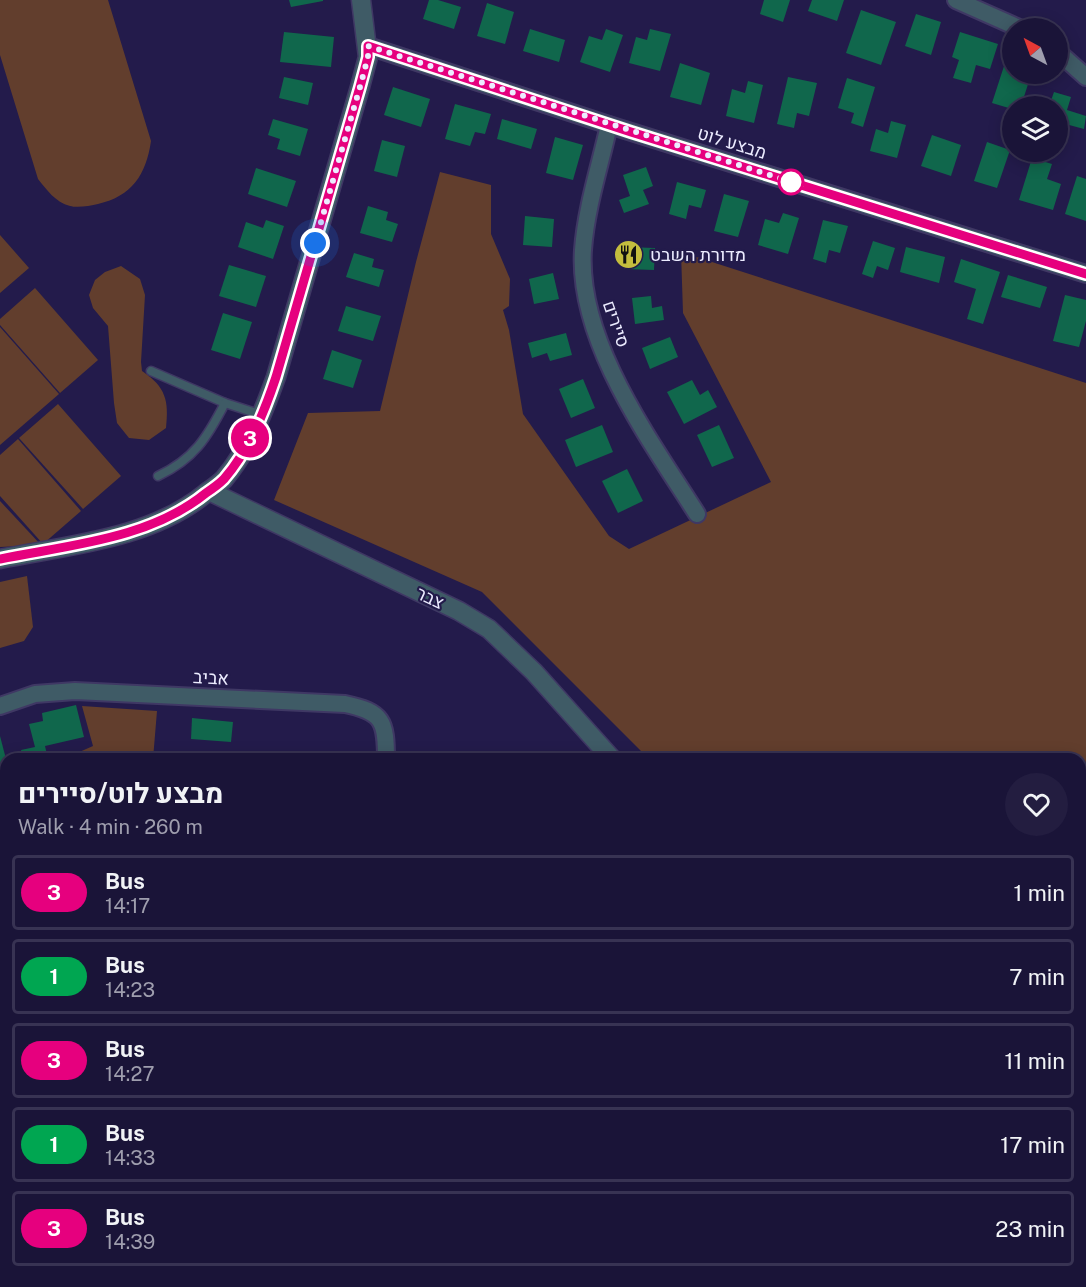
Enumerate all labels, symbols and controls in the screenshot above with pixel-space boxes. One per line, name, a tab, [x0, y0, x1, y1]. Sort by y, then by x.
north arrow	[1002, 18, 1068, 84]
map controls	[1002, 18, 1068, 162]
button: layers	[1002, 96, 1068, 162]
street label: מבצע לוט	[695, 122, 769, 163]
unlabelled marker	[778, 169, 804, 195]
your location	[300, 228, 330, 258]
restaurant icon: מדורת השבט	[613, 239, 645, 271]
place label: מדורת השבט	[650, 244, 746, 265]
street label: סיירים	[599, 298, 634, 350]
line badge: 3	[230, 418, 270, 458]
text: 3	[243, 426, 257, 451]
street label: צבר	[413, 582, 448, 613]
street label: אביב	[193, 666, 230, 689]
button: heart	[1005, 773, 1068, 836]
text: מבצע לוט/סיירים	[18, 776, 223, 809]
text: Walk · 4 min · 260 m	[18, 815, 203, 839]
text: Bus	[105, 868, 145, 894]
text: 3	[47, 880, 61, 905]
text: 1 min	[1013, 880, 1065, 906]
text: 14:17	[105, 894, 150, 918]
text: Bus	[105, 952, 145, 978]
text: 1	[50, 964, 59, 989]
text: 7 min	[1009, 964, 1065, 990]
text: 14:23	[105, 978, 155, 1002]
text: Bus	[105, 1036, 145, 1062]
text: 3	[47, 1048, 61, 1073]
text: 11 min	[1004, 1048, 1065, 1074]
text: 14:27	[105, 1062, 155, 1086]
text: Bus	[105, 1120, 145, 1146]
text: 1	[50, 1132, 59, 1157]
text: 17 min	[1000, 1132, 1065, 1158]
text: 14:33	[105, 1146, 155, 1170]
text: Bus	[105, 1204, 145, 1230]
text: 3	[47, 1216, 61, 1241]
text: 23 min	[995, 1216, 1065, 1242]
text: 14:39	[105, 1230, 155, 1254]

